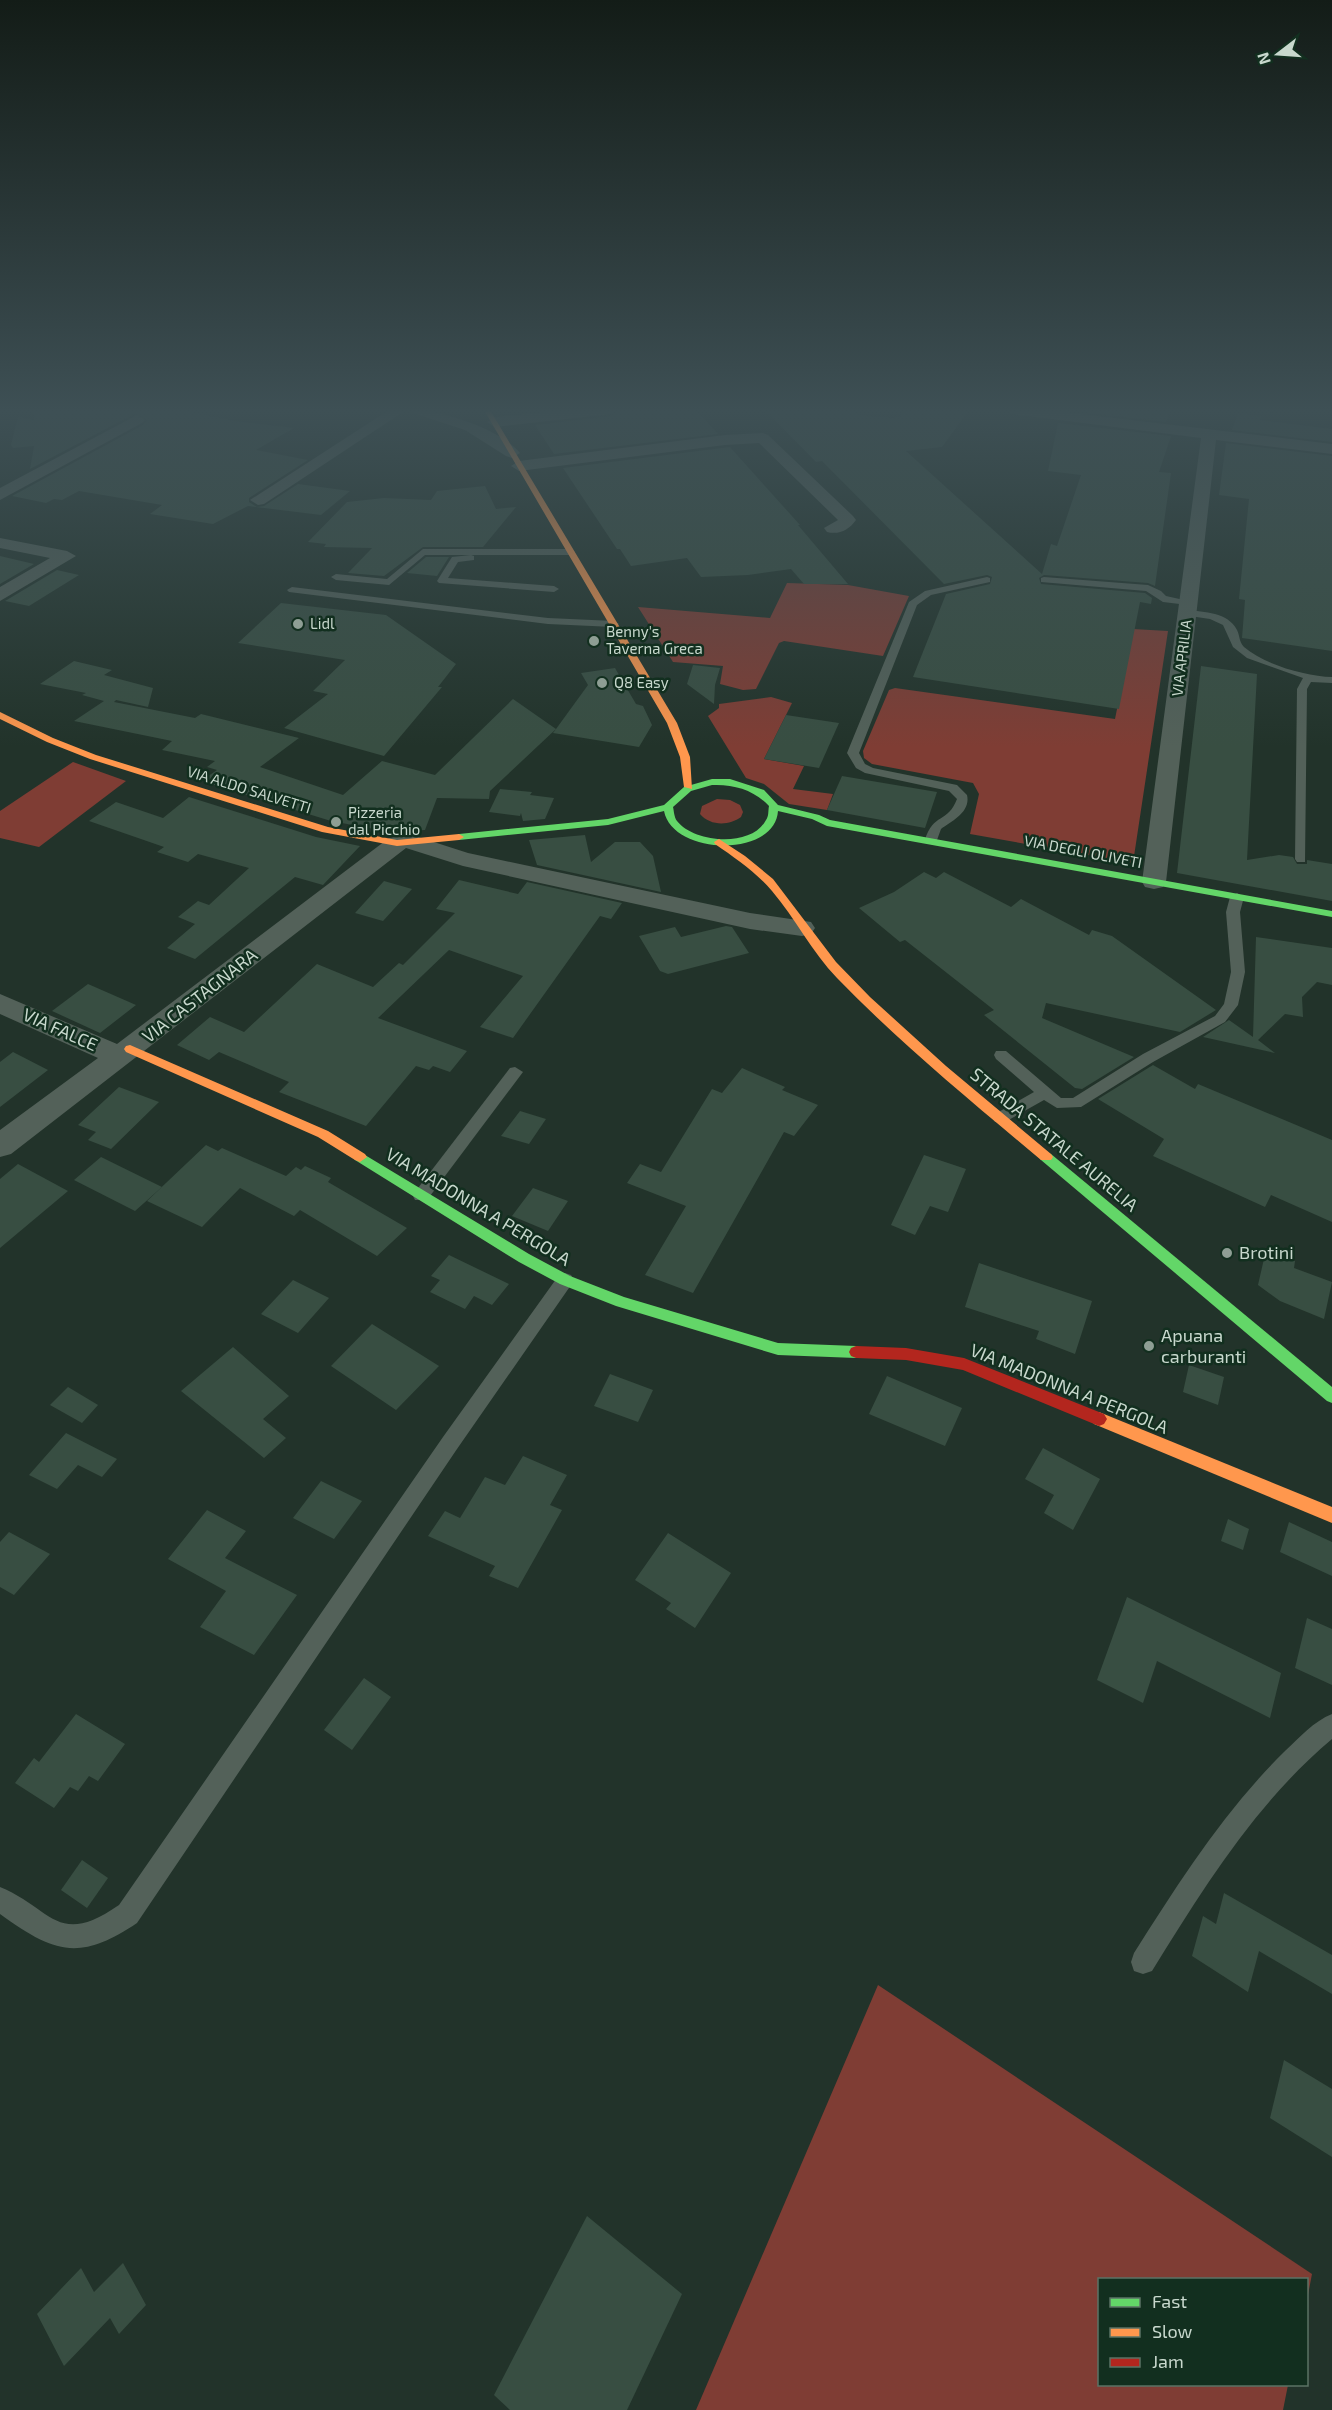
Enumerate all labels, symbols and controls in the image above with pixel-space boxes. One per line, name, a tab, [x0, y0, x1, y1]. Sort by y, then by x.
north arrow	[1248, 24, 1308, 84]
text: N	[1252, 50, 1274, 67]
place label: Lidl	[310, 614, 335, 632]
marker: Lidl	[291, 617, 305, 631]
street label: VIA APRILIA	[1167, 618, 1195, 697]
place label: Benny's Taverna Greca	[606, 622, 703, 657]
marker: Benny's Taverna Greca	[587, 634, 601, 648]
place label: Q8 Easy	[614, 673, 669, 692]
marker: Q8 Easy	[595, 676, 609, 690]
street label: VIA ALDO SALVETTI	[185, 762, 313, 816]
place label: Pizzeria dal Picchio	[348, 803, 420, 838]
marker: Pizzeria dal Picchio	[329, 815, 343, 829]
street label: VIA DEGLI OLIVETI	[1023, 831, 1144, 871]
street label: VIA CASTAGNARA	[137, 943, 262, 1047]
street label: VIA FALCE	[20, 1003, 101, 1055]
street label: STRADA STATALE AURELIA	[966, 1063, 1144, 1216]
street label: VIA MADONNA A PERGOLA	[382, 1142, 576, 1270]
place label: Brotini	[1239, 1241, 1294, 1263]
marker: Brotini	[1220, 1246, 1234, 1260]
place label: Apuana carburanti	[1161, 1324, 1246, 1367]
street label: VIA MADONNA A PERGOLA	[967, 1338, 1172, 1438]
marker: Apuana carburanti	[1142, 1339, 1156, 1353]
legend	[1098, 2278, 1308, 2386]
text: Fast	[1152, 2290, 1187, 2312]
text: Slow	[1152, 2320, 1193, 2342]
text: Jam	[1152, 2350, 1184, 2372]

